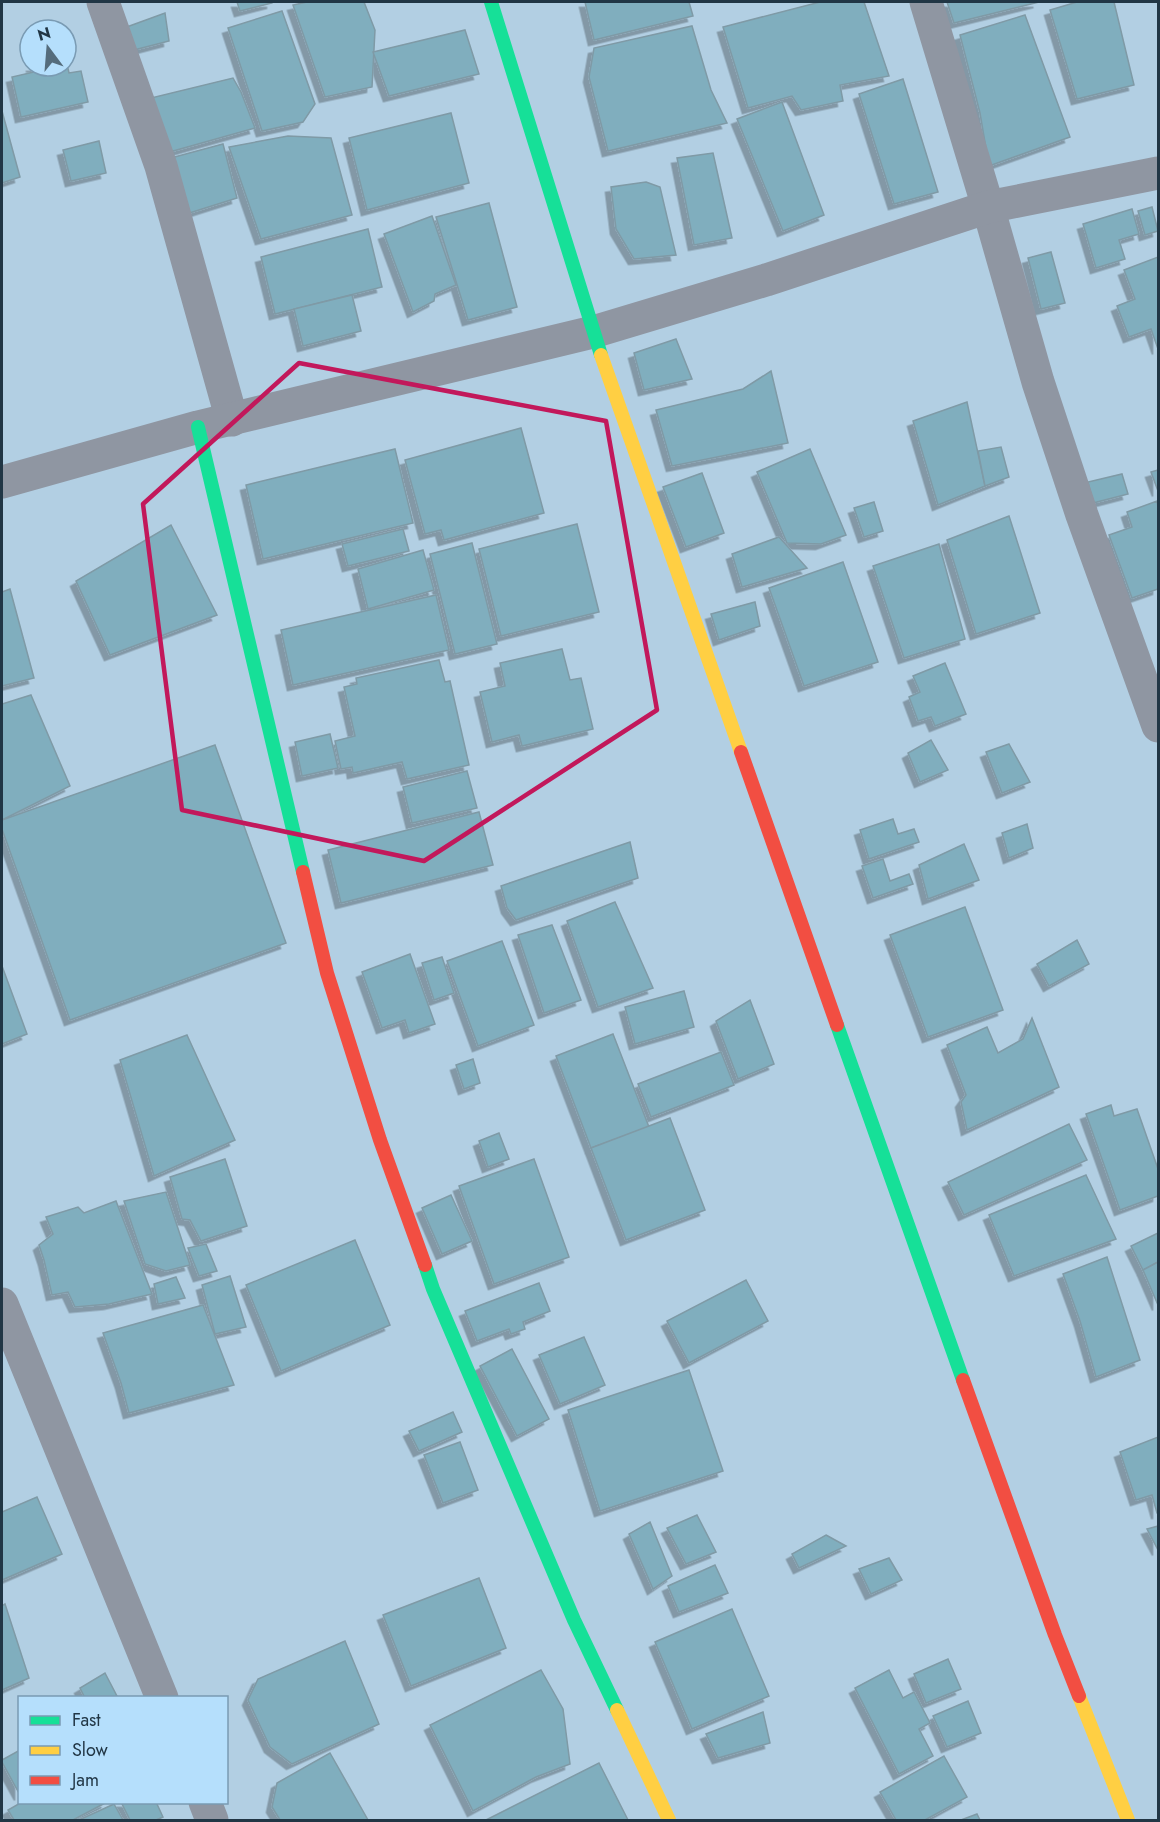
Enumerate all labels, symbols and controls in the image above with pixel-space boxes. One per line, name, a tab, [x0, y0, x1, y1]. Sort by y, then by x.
north arrow	[18, 18, 78, 78]
text: N	[35, 21, 53, 47]
legend	[18, 1696, 228, 1804]
text: Fast	[72, 1707, 101, 1733]
text: Slow	[72, 1737, 109, 1763]
text: Jam	[70, 1767, 99, 1793]

